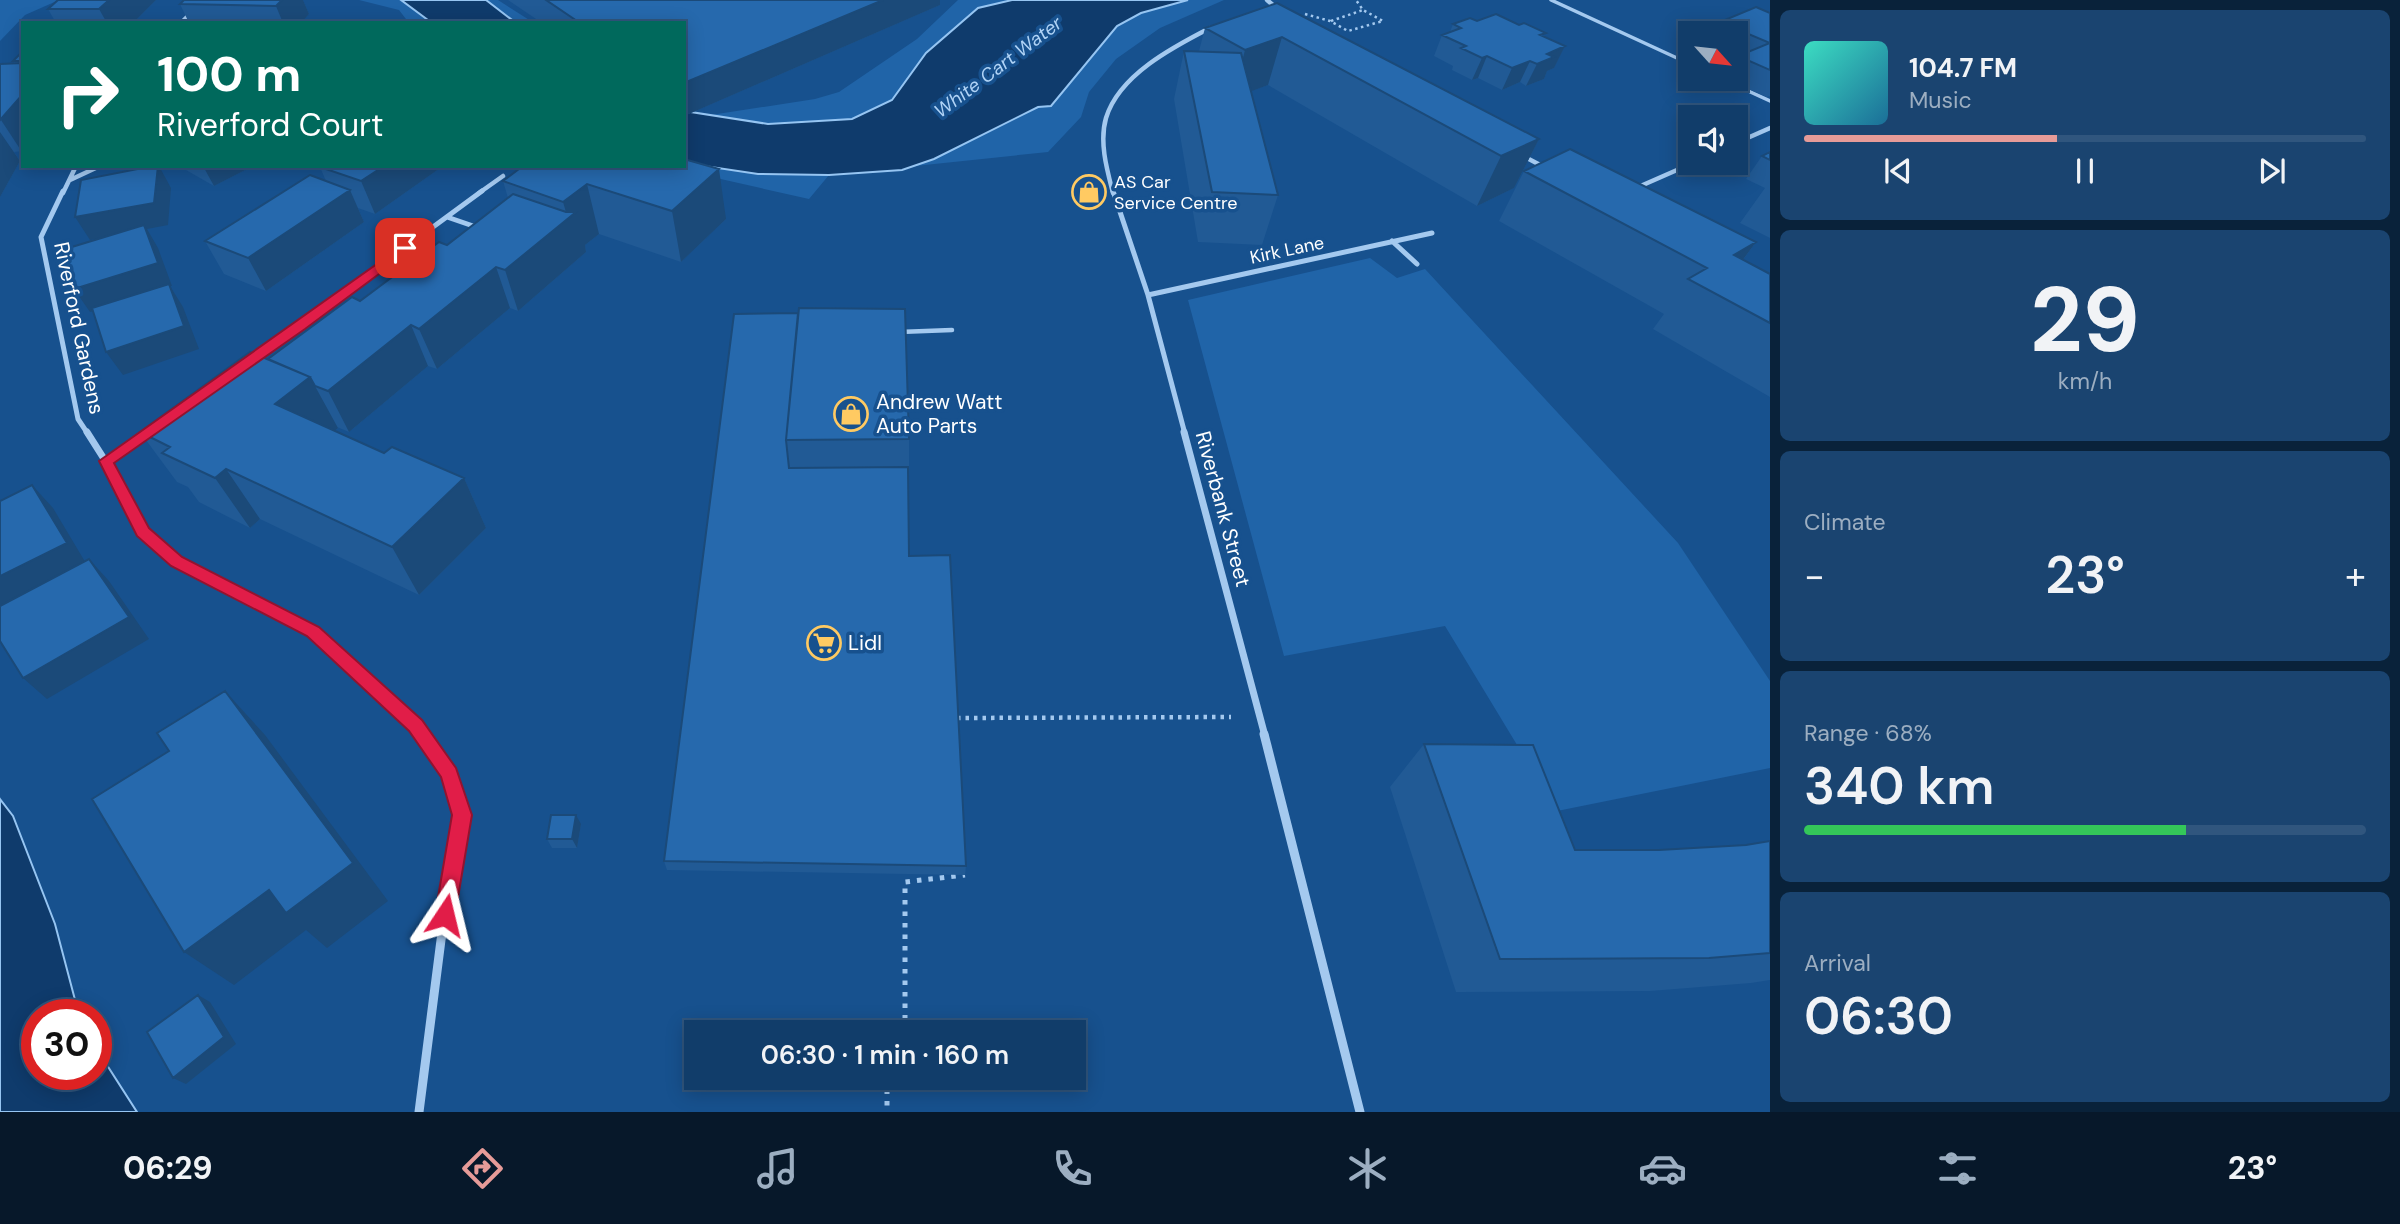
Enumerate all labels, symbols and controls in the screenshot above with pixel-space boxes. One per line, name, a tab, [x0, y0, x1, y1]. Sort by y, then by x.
water label: White Cart Water	[929, 10, 1068, 123]
north arrow	[1678, 21, 1748, 91]
map controls	[1678, 21, 1748, 175]
text: 100 m	[157, 42, 301, 106]
icon: right	[42, 49, 133, 140]
text: 104.7 FM	[1909, 51, 2017, 85]
text: Music	[1909, 85, 1972, 115]
text: Riverford Court	[157, 104, 383, 146]
button: sound	[1678, 105, 1748, 175]
icon: previous	[1879, 152, 1917, 190]
icon: pause	[2066, 152, 2104, 190]
icon: next	[2253, 152, 2291, 190]
place label: AS Car Service Centre	[1114, 170, 1238, 215]
shop icon: AS Car Service Centre	[1070, 173, 1108, 211]
pin	[375, 218, 435, 278]
icon: arrive	[386, 229, 424, 267]
street label: Kirk Lane	[1248, 230, 1326, 270]
street label: Riverford Gardens	[47, 239, 111, 417]
text: 29	[2030, 261, 2140, 379]
text: km/h	[2058, 366, 2112, 396]
place label: Andrew Watt Auto Parts	[876, 388, 1003, 440]
shop icon: Andrew Watt Auto Parts	[832, 395, 870, 433]
street label: Riverbank Street	[1189, 428, 1257, 590]
text: Climate	[1804, 507, 1886, 537]
text: 23°	[2045, 541, 2125, 609]
text: −	[1804, 551, 1825, 601]
text: +	[2345, 551, 2366, 601]
supermarket icon: Lidl	[805, 624, 843, 662]
place label: Lidl	[848, 629, 882, 657]
text: Range · 68%	[1804, 718, 1932, 748]
text: 340 km	[1804, 752, 1994, 820]
position arrow	[408, 878, 482, 952]
text: Arrival	[1804, 948, 1871, 978]
text: 06:30	[1804, 982, 1953, 1050]
speed limit sign: 30	[21, 999, 112, 1090]
text: 06:30 · 1 min · 160 m	[761, 1038, 1009, 1072]
icon: directions	[458, 1144, 507, 1193]
icon: music	[753, 1144, 802, 1193]
icon: phone	[1048, 1144, 1097, 1193]
icon: climate	[1343, 1144, 1392, 1193]
icon: car	[1638, 1144, 1687, 1193]
icon: filters	[1933, 1144, 1982, 1193]
text: 06:29	[123, 1147, 213, 1189]
text: 23°	[2228, 1147, 2277, 1189]

